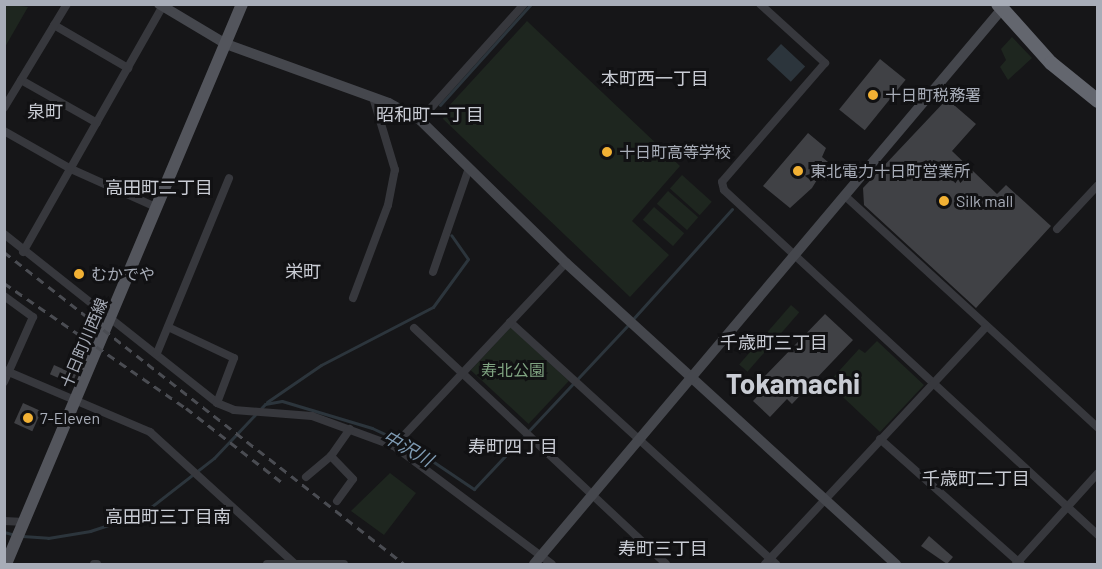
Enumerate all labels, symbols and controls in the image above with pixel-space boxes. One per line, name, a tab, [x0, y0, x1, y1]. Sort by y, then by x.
district label: 本町西一丁目	[601, 67, 709, 89]
place label: 十日町税務署	[885, 85, 981, 105]
marker: 十日町税務署	[866, 88, 880, 102]
district label: 泉町	[27, 100, 63, 122]
district label: 昭和町一丁目	[376, 103, 484, 125]
place label: 十日町高等学校	[619, 142, 731, 162]
marker: 十日町高等学校	[600, 145, 614, 159]
place label: 東北電力十日町営業所	[810, 161, 970, 181]
marker: 東北電力十日町営業所	[791, 164, 805, 178]
district label: 高田町二丁目	[105, 176, 213, 198]
place label: Silk mall	[956, 191, 1013, 211]
marker: Silk mall	[937, 194, 951, 208]
district label: 栄町	[285, 260, 321, 282]
place label: むかでや	[91, 264, 155, 284]
marker: むかでや	[72, 267, 86, 281]
street label: 十日町川西線	[56, 295, 112, 391]
district label: 千歳町三丁目	[720, 331, 828, 353]
park label: 寿北公園	[481, 360, 545, 380]
district label: Tokamachi	[726, 366, 860, 400]
place label: 7-Eleven	[40, 408, 100, 428]
marker: 7-Eleven	[21, 411, 35, 425]
water label: 中沢川	[379, 425, 437, 471]
district label: 寿町四丁目	[468, 435, 558, 457]
district label: 千歳町二丁目	[922, 467, 1030, 489]
district label: 高田町三丁目南	[105, 505, 231, 527]
district label: 寿町三丁目	[618, 537, 708, 559]

